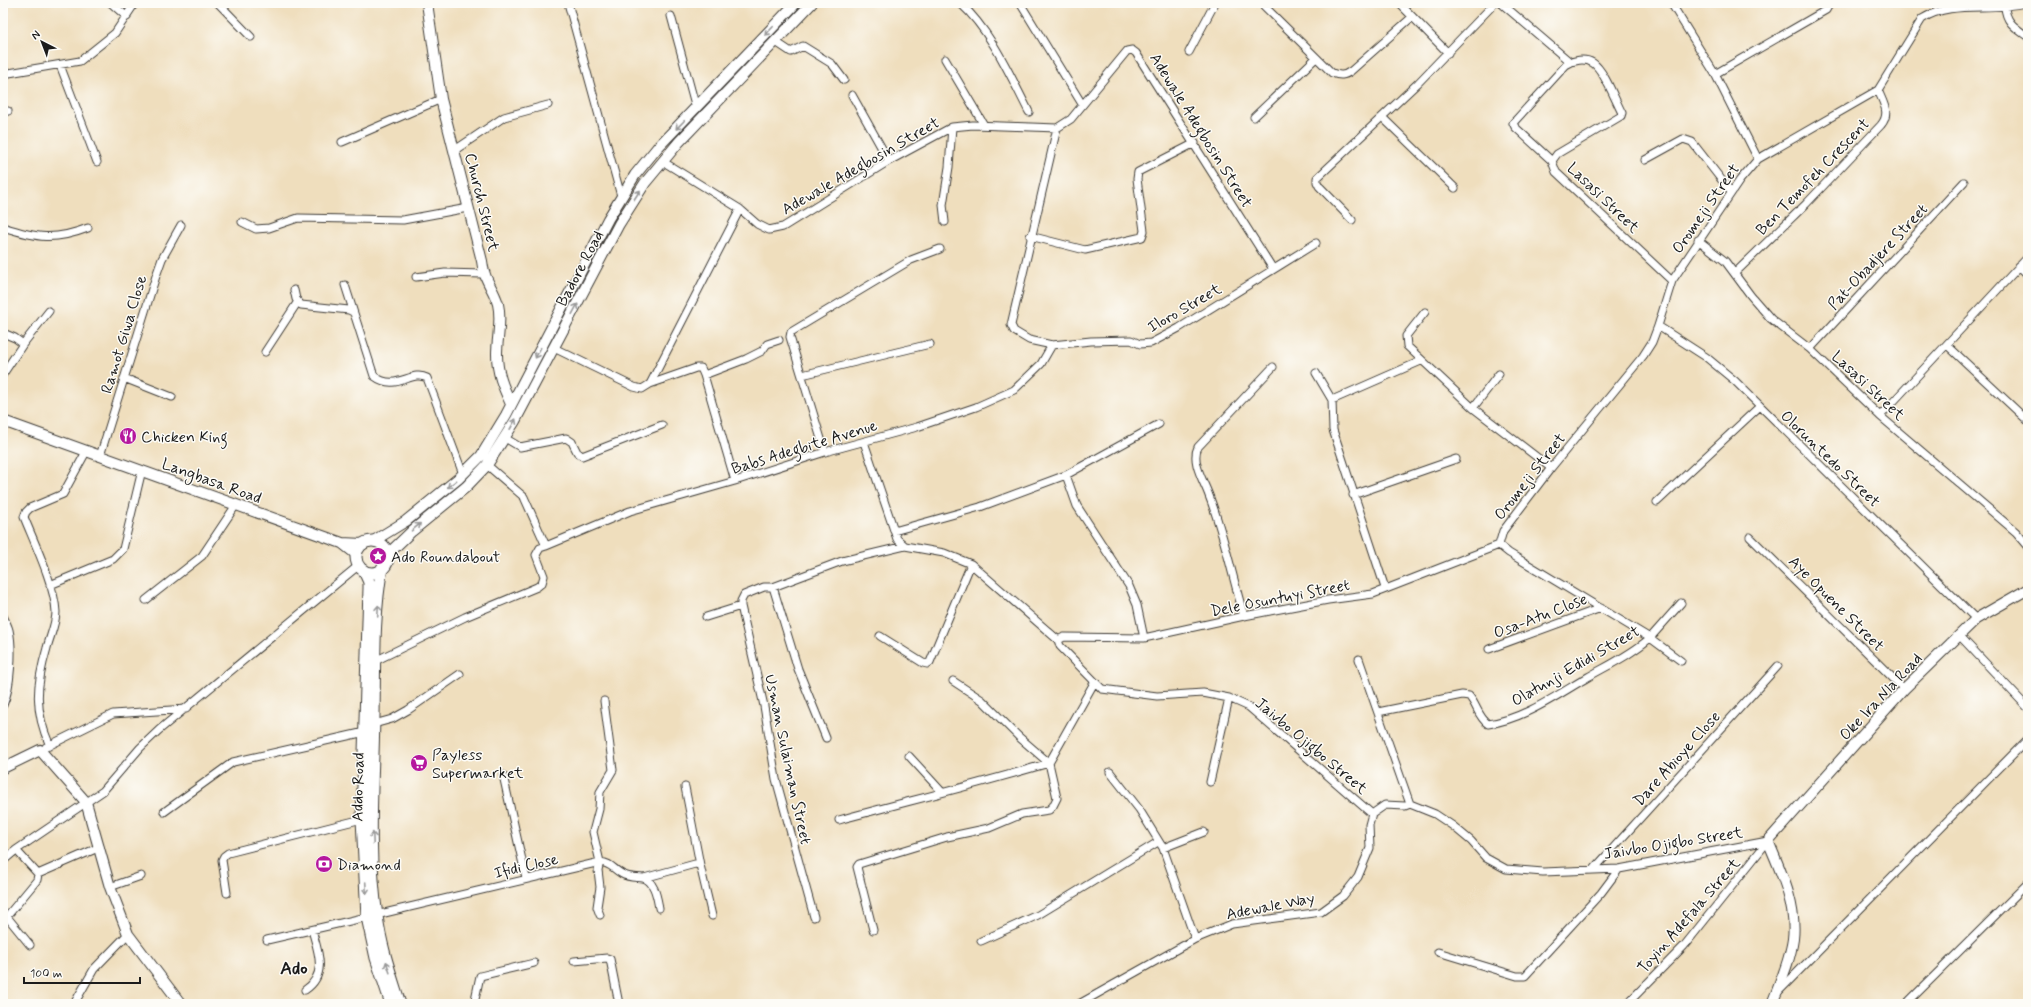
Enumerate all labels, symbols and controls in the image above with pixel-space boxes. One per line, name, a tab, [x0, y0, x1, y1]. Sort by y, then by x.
north arrow	[22, 22, 62, 62]
one-way arrow	[764, 26, 774, 36]
text: N	[29, 28, 43, 43]
street label: Adewale Adegbosin Street	[1144, 49, 1257, 213]
street label: Adewale Adegbosin Street	[778, 112, 944, 221]
street label: Ben Temofeh Crescent	[1752, 114, 1875, 240]
one-way arrow	[675, 120, 685, 130]
street label: Church Street	[459, 151, 504, 254]
street label: Lasasi Street	[1562, 158, 1644, 238]
street label: Oromeji Street	[1667, 159, 1745, 258]
one-way arrow	[633, 190, 641, 201]
street label: Pat-Obadjere Street	[1823, 199, 1933, 315]
street label: Badore Road	[552, 227, 609, 310]
street label: Ramot Giwa Close	[96, 272, 153, 396]
street label: Iloro Street	[1144, 278, 1226, 338]
one-way arrow	[571, 303, 579, 315]
one-way arrow	[534, 347, 541, 359]
street label: Lasasi Street	[1827, 347, 1910, 426]
street label: Oloruntedo Street	[1775, 406, 1885, 513]
street label: Babs Adegbite Avenue	[729, 415, 881, 481]
one-way arrow	[510, 418, 518, 430]
restaurant icon: Chicken King	[118, 426, 138, 446]
place label: Chicken King	[141, 427, 228, 449]
street label: Oromeji Street	[1490, 429, 1571, 525]
street label: Langbasa Road	[158, 454, 264, 510]
one-way arrow	[446, 479, 457, 488]
one-way arrow	[410, 523, 421, 532]
place icon: Ado Roundabout	[368, 546, 388, 566]
place label: Ado Roundabout	[391, 547, 501, 568]
street label: Aye Opuene Street	[1784, 552, 1889, 657]
street label: Dele Osuntuyi Street	[1209, 575, 1352, 622]
street label: Osa-Atu Close	[1491, 589, 1590, 644]
one-way arrow	[374, 605, 381, 618]
street label: Olatunji Edidi Street	[1508, 621, 1644, 712]
street label: Oke Ira Nla Road	[1835, 649, 1927, 745]
street label: Usman Sulaiman Street	[759, 672, 816, 846]
street label: Jaivbo Ojigbo Street	[1250, 693, 1372, 800]
street label: Dare Abioye Close	[1629, 707, 1725, 811]
place label: Payless Supermarket	[432, 745, 524, 784]
street label: Addo Road	[347, 752, 370, 822]
supermarket icon: Payless Supermarket	[409, 753, 429, 773]
street label: Jaivbo Ojigbo Street	[1602, 822, 1745, 866]
one-way arrow	[369, 832, 376, 845]
street label: Ifidi Close	[492, 849, 561, 884]
street label: Toyin Adefala Street	[1633, 853, 1746, 978]
bank icon: Diamond	[314, 854, 334, 874]
place label: Diamond	[337, 855, 401, 876]
one-way arrow	[362, 881, 369, 894]
street label: Adewale Way	[1224, 888, 1316, 925]
district label: Ado	[280, 957, 308, 981]
scale bar	[24, 959, 140, 985]
one-way arrow	[384, 961, 391, 974]
text: 100 m	[30, 966, 62, 982]

